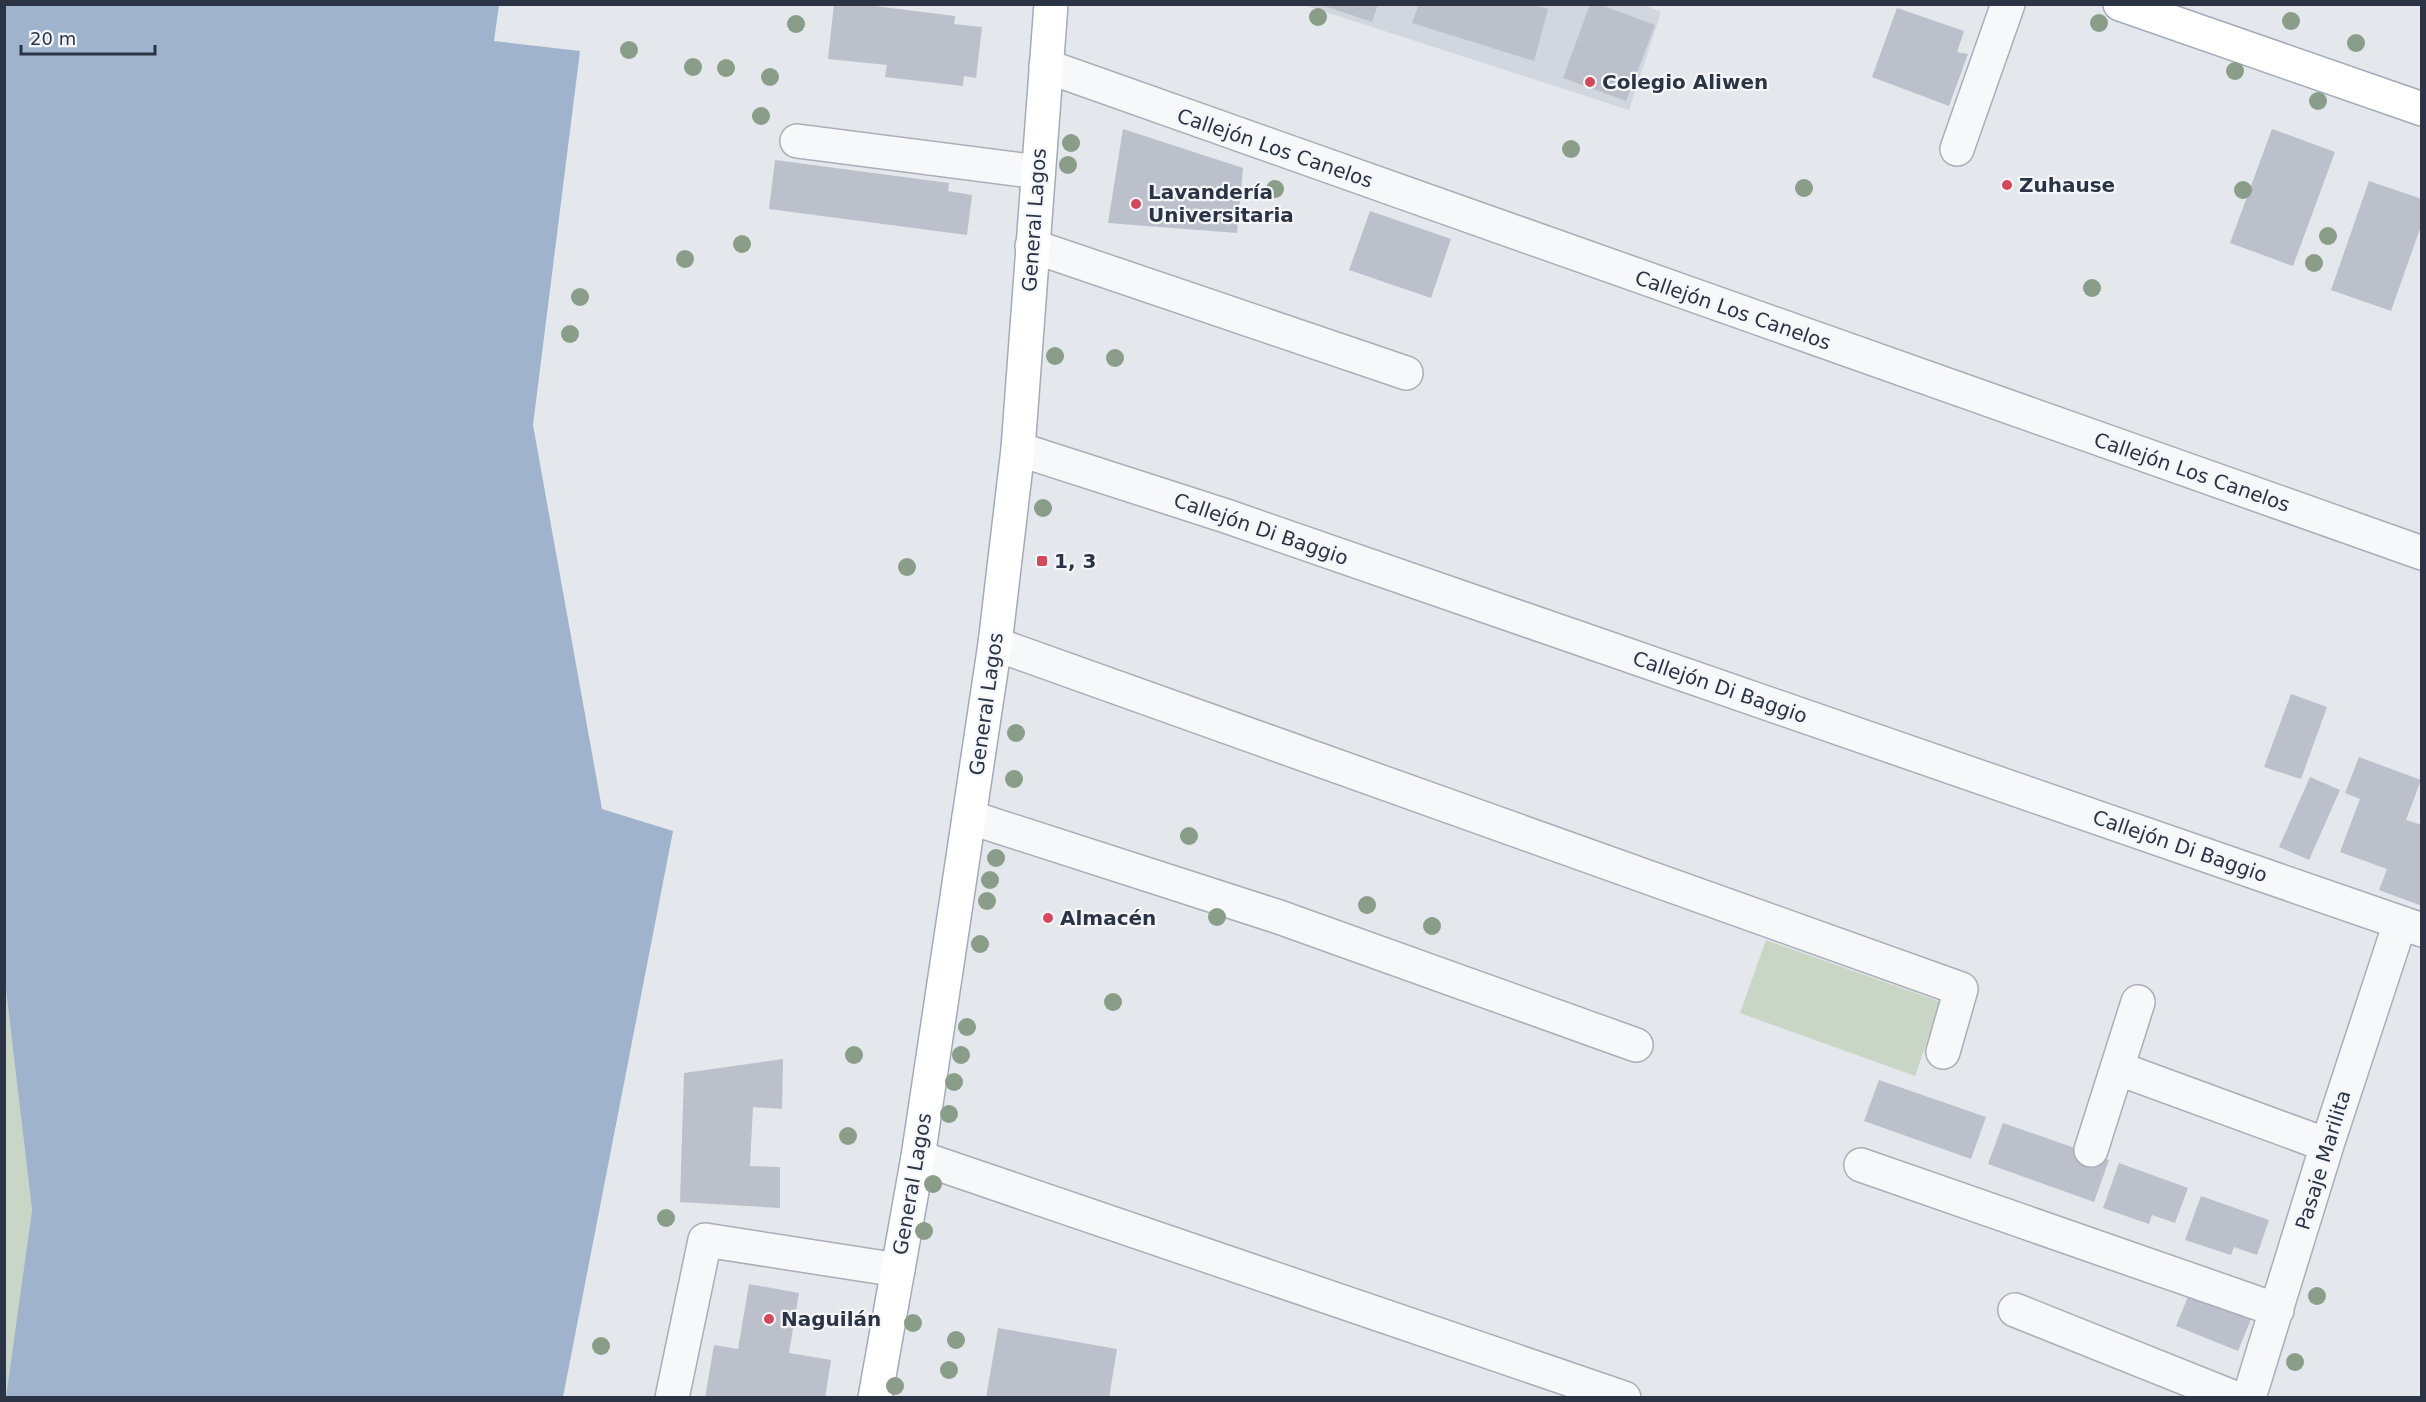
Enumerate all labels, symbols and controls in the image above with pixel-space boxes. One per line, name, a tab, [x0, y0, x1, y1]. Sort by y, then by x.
scale bar	[21, 18, 154, 56]
text: 20 m	[30, 28, 76, 49]
place label: Colegio Aliwen	[1602, 70, 1768, 94]
marker: Colegio Aliwen	[1583, 75, 1597, 89]
street label: Callejón Los Canelos	[1174, 103, 1376, 193]
street label: General Lagos	[1017, 147, 1051, 293]
place label: Zuhause	[2019, 173, 2115, 197]
marker: Zuhause	[2000, 178, 2014, 192]
place label: Lavandería Universitaria	[1148, 180, 1294, 227]
marker: Lavandería Universitaria	[1129, 197, 1143, 211]
street label: Callejón Los Canelos	[1632, 265, 1834, 355]
street label: Callejón Los Canelos	[2091, 427, 2293, 517]
street label: Callejón Di Baggio	[1171, 488, 1351, 570]
place label: 1, 3	[1054, 549, 1096, 573]
marker: 1, 3	[1035, 554, 1049, 568]
street label: General Lagos	[964, 631, 1008, 777]
street label: Callejón Di Baggio	[1630, 646, 1810, 728]
street label: Callejón Di Baggio	[2090, 805, 2270, 887]
place label: Almacén	[1060, 906, 1156, 930]
marker: Almacén	[1041, 911, 1055, 925]
street label: Pasaje Marilita	[2290, 1087, 2356, 1233]
street label: General Lagos	[888, 1111, 936, 1257]
place label: Naguilán	[781, 1307, 881, 1331]
marker: Naguilán	[762, 1312, 776, 1326]

